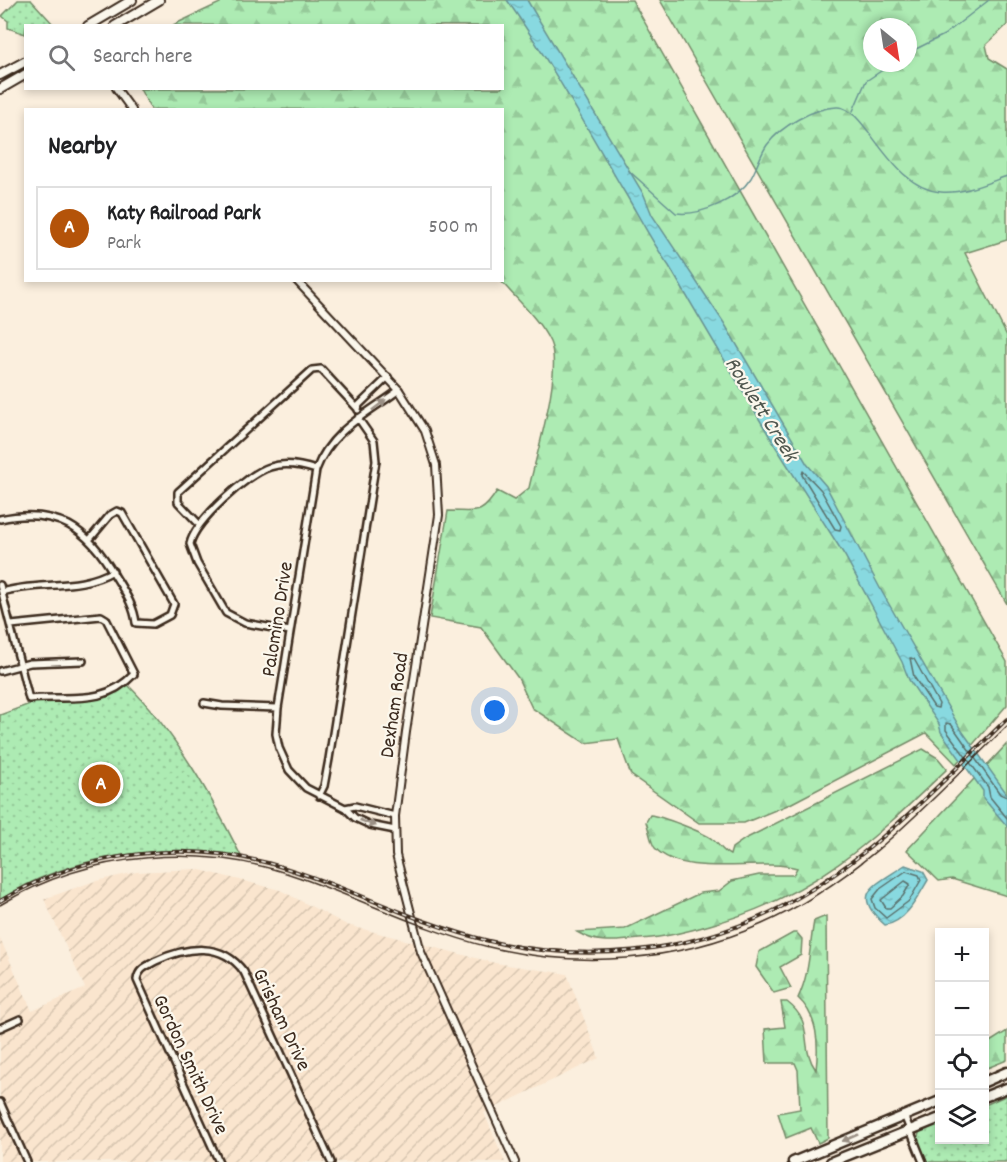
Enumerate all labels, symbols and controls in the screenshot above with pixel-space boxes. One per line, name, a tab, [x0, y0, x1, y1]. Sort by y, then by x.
north arrow	[863, 18, 917, 72]
search box	[24, 24, 504, 90]
icon: search	[45, 41, 78, 74]
text: Search here	[93, 42, 192, 73]
text: Nearby	[48, 129, 116, 166]
text: Katy Railroad Park	[107, 199, 261, 230]
text: A	[64, 214, 75, 242]
text: 500 m	[429, 214, 478, 242]
text: Park	[107, 230, 141, 258]
water label: Rowlett Creek	[716, 351, 806, 470]
one-way arrow	[371, 399, 387, 412]
street label: Palomino Drive	[255, 560, 303, 679]
street label: Dexham Road	[374, 651, 418, 760]
your location	[480, 696, 509, 725]
pin: A	[82, 762, 120, 806]
one-way arrow	[359, 819, 377, 829]
map controls	[935, 928, 989, 1144]
button: +	[935, 928, 989, 982]
street label: Grisham Drive	[243, 964, 317, 1077]
button: −	[935, 982, 989, 1036]
street label: Gordon Smith Drive	[144, 990, 235, 1140]
button: locate	[935, 1036, 989, 1090]
button: layers	[935, 1090, 989, 1144]
one-way arrow	[841, 1134, 859, 1143]

